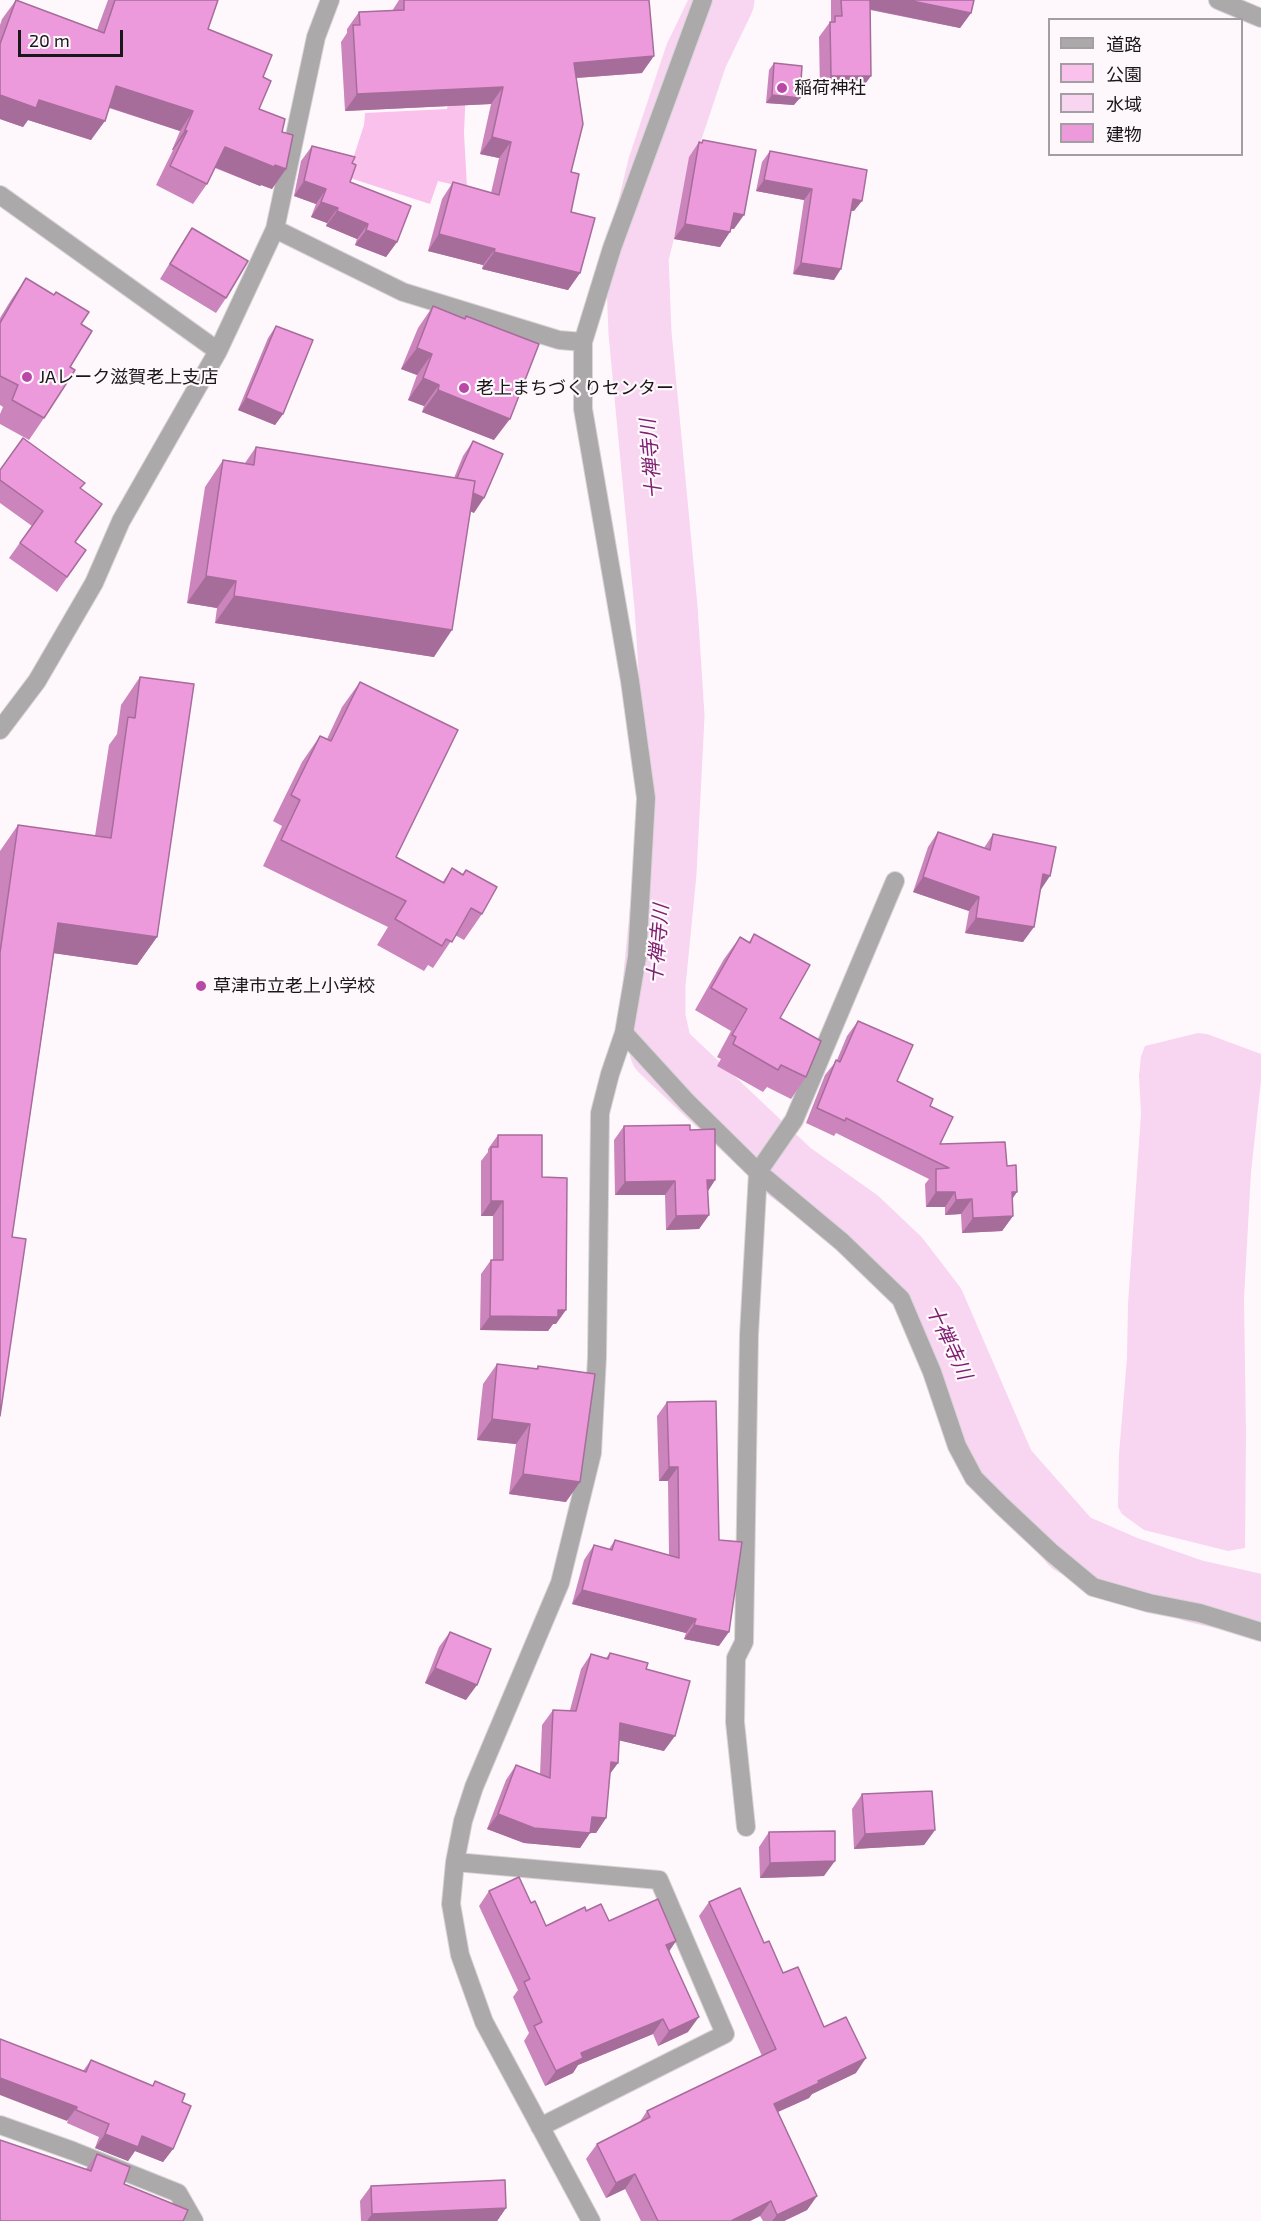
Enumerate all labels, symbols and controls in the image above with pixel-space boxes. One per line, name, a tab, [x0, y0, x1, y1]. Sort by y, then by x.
scale bar	[21, 18, 126, 56]
legend	[1048, 18, 1243, 156]
text: 20 m	[29, 29, 70, 51]
text: 道路	[1106, 33, 1142, 55]
text: 公園	[1106, 63, 1142, 85]
place label: 稲荷神社	[794, 77, 866, 99]
marker: 稲荷神社	[775, 81, 789, 95]
text: 水域	[1106, 93, 1142, 115]
text: 建物	[1106, 123, 1142, 145]
place label: JAレーク滋賀老上支店	[39, 366, 218, 388]
marker: JAレーク滋賀老上支店	[20, 370, 34, 384]
place label: 老上まちづくりセンター	[476, 377, 674, 399]
marker: 老上まちづくりセンター	[457, 381, 471, 395]
water label: 十禅寺川	[636, 418, 666, 500]
water label: 十禅寺川	[643, 903, 673, 985]
place label: 草津市立老上小学校	[213, 975, 375, 997]
marker: 草津市立老上小学校	[194, 979, 208, 993]
water label: 十禅寺川	[921, 1301, 977, 1383]

